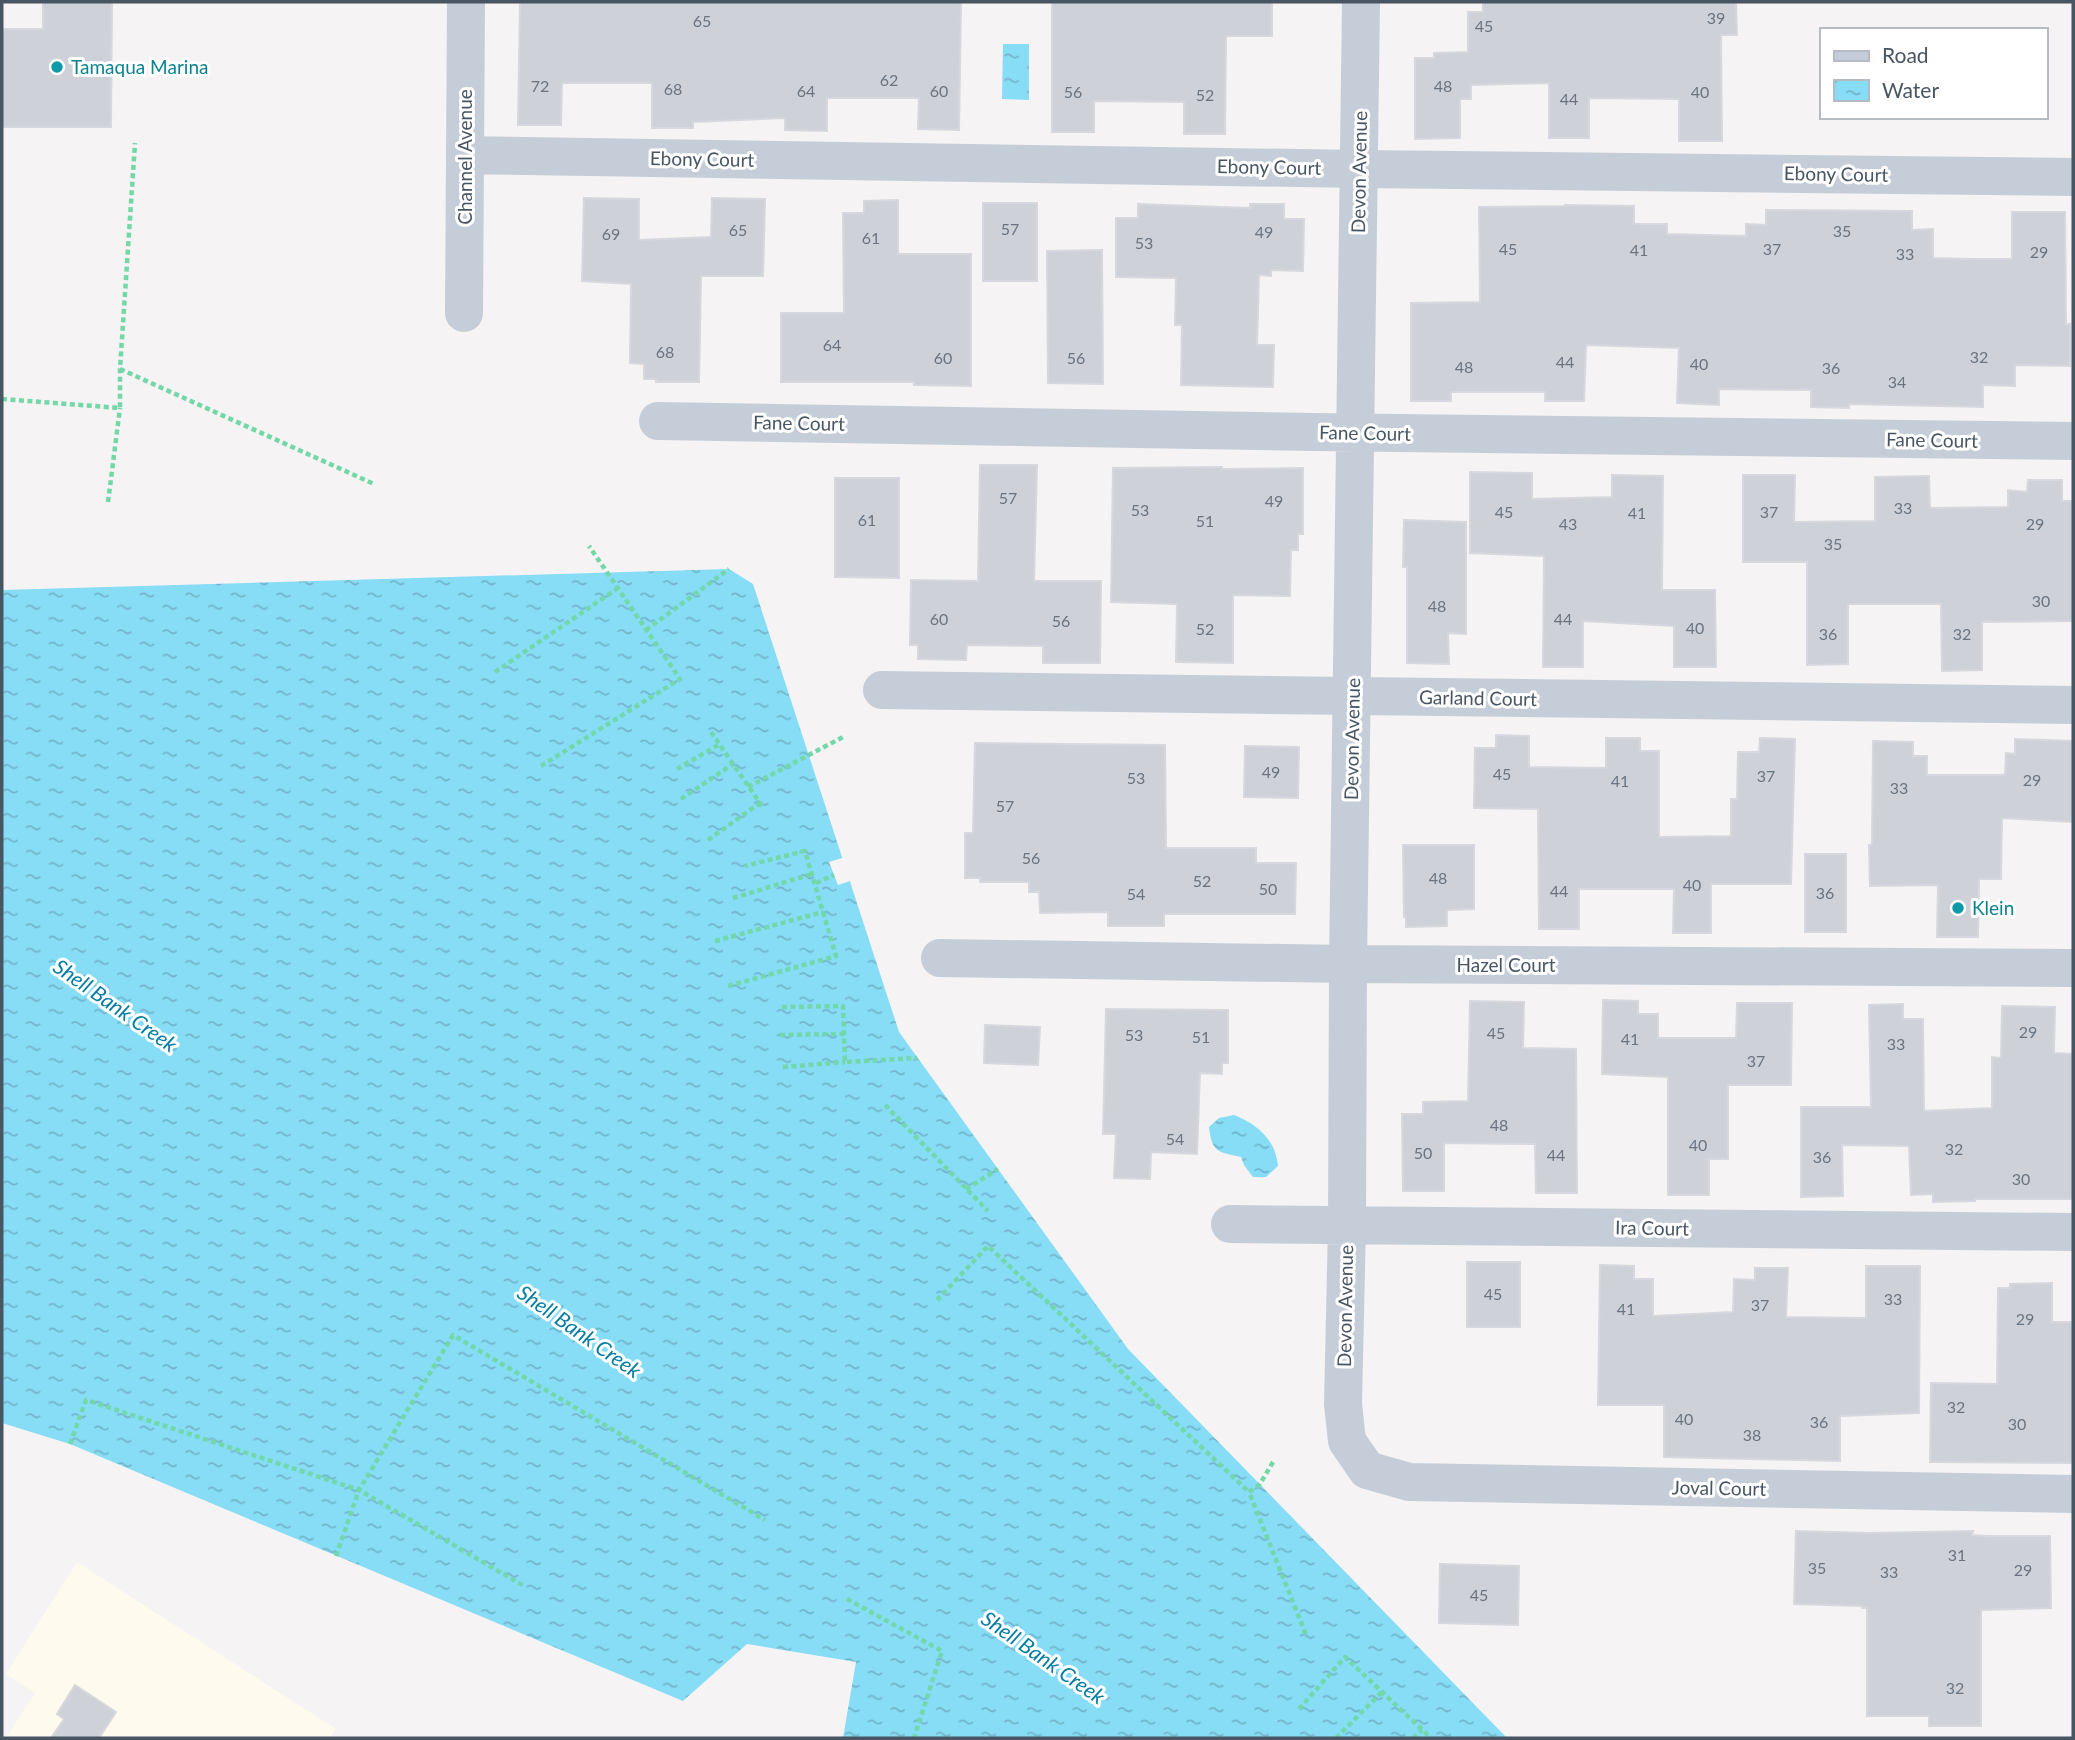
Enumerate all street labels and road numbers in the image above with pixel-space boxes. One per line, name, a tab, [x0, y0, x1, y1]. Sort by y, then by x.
street label: Channel Avenue	[453, 89, 476, 225]
street label: Devon Avenue	[1346, 111, 1371, 233]
street label: Ebony Court	[650, 146, 755, 171]
street label: Ebony Court	[1217, 154, 1322, 179]
street label: Ebony Court	[1784, 161, 1889, 186]
street label: Fane Court	[753, 410, 845, 435]
street label: Fane Court	[1319, 420, 1411, 445]
street label: Fane Court	[1886, 427, 1978, 452]
street label: Devon Avenue	[1339, 678, 1364, 800]
street label: Garland Court	[1419, 685, 1537, 710]
street label: Hazel Court	[1456, 953, 1556, 976]
street label: Ira Court	[1615, 1215, 1689, 1240]
street label: Devon Avenue	[1332, 1245, 1357, 1367]
street label: Joval Court	[1672, 1475, 1766, 1500]

